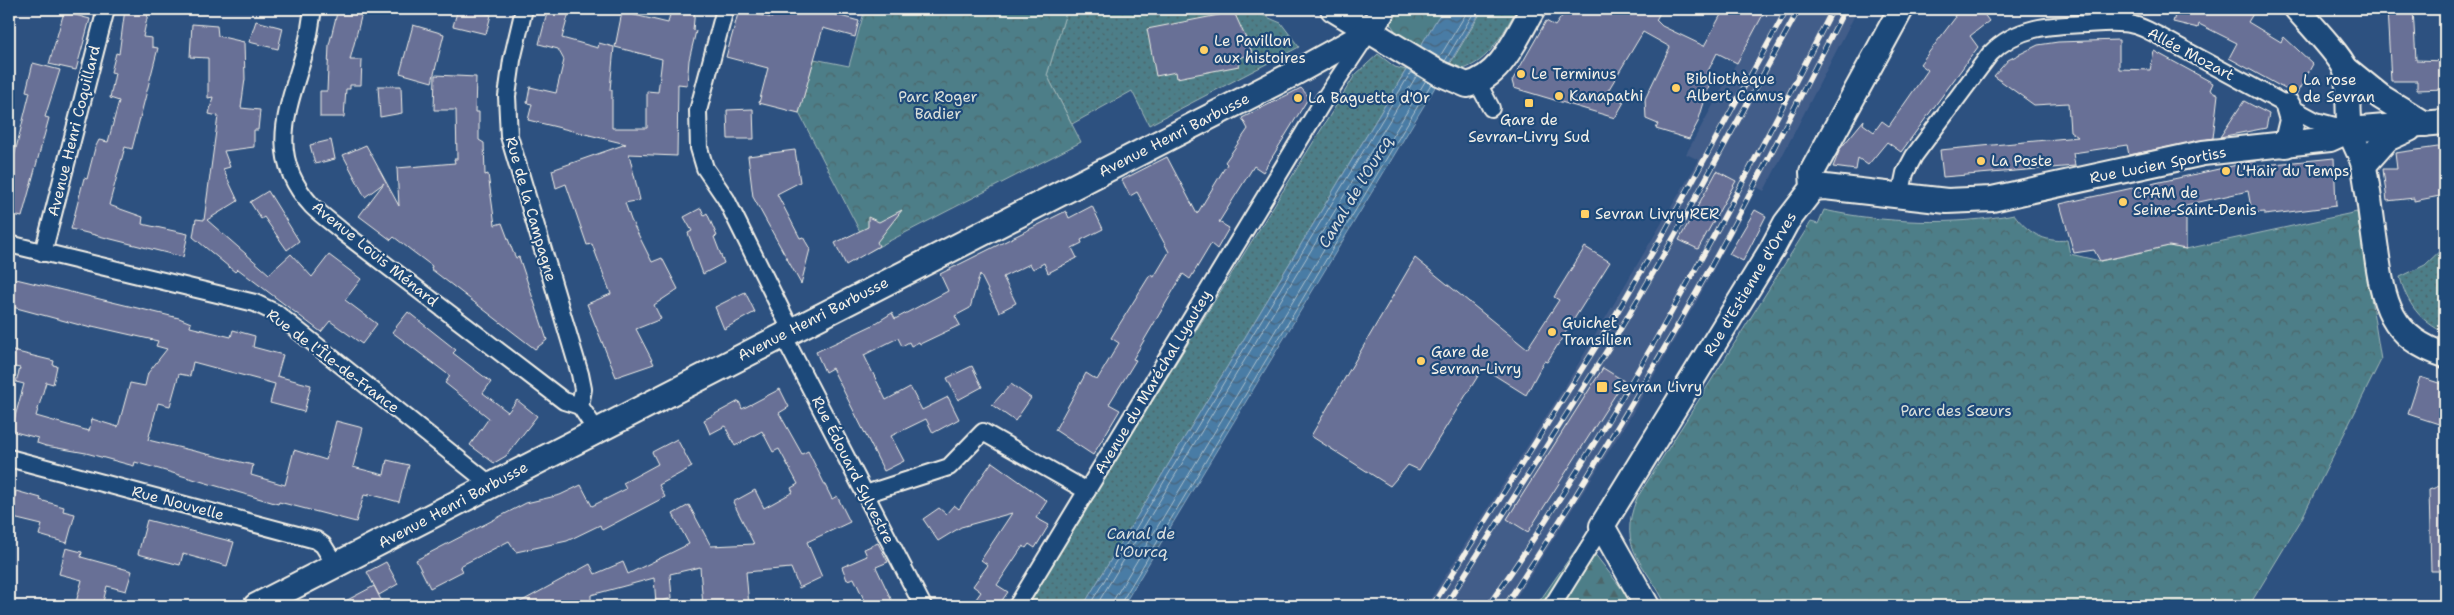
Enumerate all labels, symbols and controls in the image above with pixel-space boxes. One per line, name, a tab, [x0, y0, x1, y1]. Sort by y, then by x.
street label: Allée Mozart	[2144, 23, 2238, 85]
place label: Le Pavillon aux histoires	[1214, 31, 1306, 68]
street label: Avenue Henri Coquillard	[43, 43, 105, 219]
marker: Le Pavillon aux histoires	[1198, 44, 1210, 56]
place label: Le Terminus	[1531, 64, 1617, 84]
marker: Le Terminus	[1515, 68, 1527, 80]
place label: Bibliothèque Albert Camus	[1686, 69, 1784, 106]
place label: La rose de Sevran	[2303, 70, 2375, 107]
marker: Bibliothèque Albert Camus	[1670, 82, 1682, 94]
marker: La rose de Sevran	[2287, 83, 2299, 95]
place label: Kanapathi	[1569, 86, 1643, 106]
park label: Parc Roger Badier	[898, 87, 978, 124]
street label: Avenue Henri Barbusse	[1095, 88, 1253, 182]
place label: La Baguette d'Or	[1308, 88, 1430, 108]
marker: Kanapathi	[1553, 90, 1565, 102]
marker: La Baguette d'Or	[1292, 92, 1304, 104]
marker: Gare de Sevran-Livry Sud	[1523, 97, 1535, 109]
place label: Gare de Sevran-Livry Sud	[1468, 110, 1590, 147]
water label: Canal de l'Ourcq	[1313, 132, 1397, 252]
street label: Rue de la Campagne	[501, 134, 561, 284]
street label: Rue Lucien Sportiss	[2088, 142, 2228, 188]
place label: La Poste	[1991, 151, 2052, 171]
marker: La Poste	[1975, 155, 1987, 167]
place label: L'Hair du Temps	[2236, 161, 2350, 181]
marker: L'Hair du Temps	[2220, 165, 2232, 177]
place label: CPAM de Seine-Saint-Denis	[2133, 183, 2257, 220]
marker: CPAM de Seine-Saint-Denis	[2117, 196, 2129, 208]
street label: Avenue Louis Ménard	[308, 197, 443, 311]
place label: Sevran Livry RER	[1595, 204, 1719, 224]
marker: Sevran Livry RER	[1579, 208, 1591, 220]
street label: Rue d'Estienne d'Orves	[1699, 208, 1801, 360]
street label: Avenue Henri Barbusse	[734, 272, 892, 366]
street label: Avenue du Maréchal Lyautey	[1090, 286, 1216, 478]
street label: Rue de l'Île-de-France	[263, 304, 404, 418]
place label: Guichet Transilien	[1562, 313, 1632, 350]
marker: Guichet Transilien	[1546, 326, 1558, 338]
place label: Gare de Sevran-Livry	[1431, 342, 1521, 379]
marker: Gare de Sevran-Livry	[1415, 355, 1427, 367]
place label: Sevran Livry	[1613, 377, 1702, 397]
marker: Sevran Livry	[1595, 380, 1609, 394]
street label: Rue Édouard Sylvestre	[807, 392, 900, 547]
park label: Parc des Sœurs	[1900, 401, 2012, 421]
street label: Avenue Henri Barbusse	[375, 457, 531, 553]
street label: Rue Nouvelle	[130, 481, 226, 525]
water label: Canal de l'Ourcq	[1107, 523, 1175, 562]

